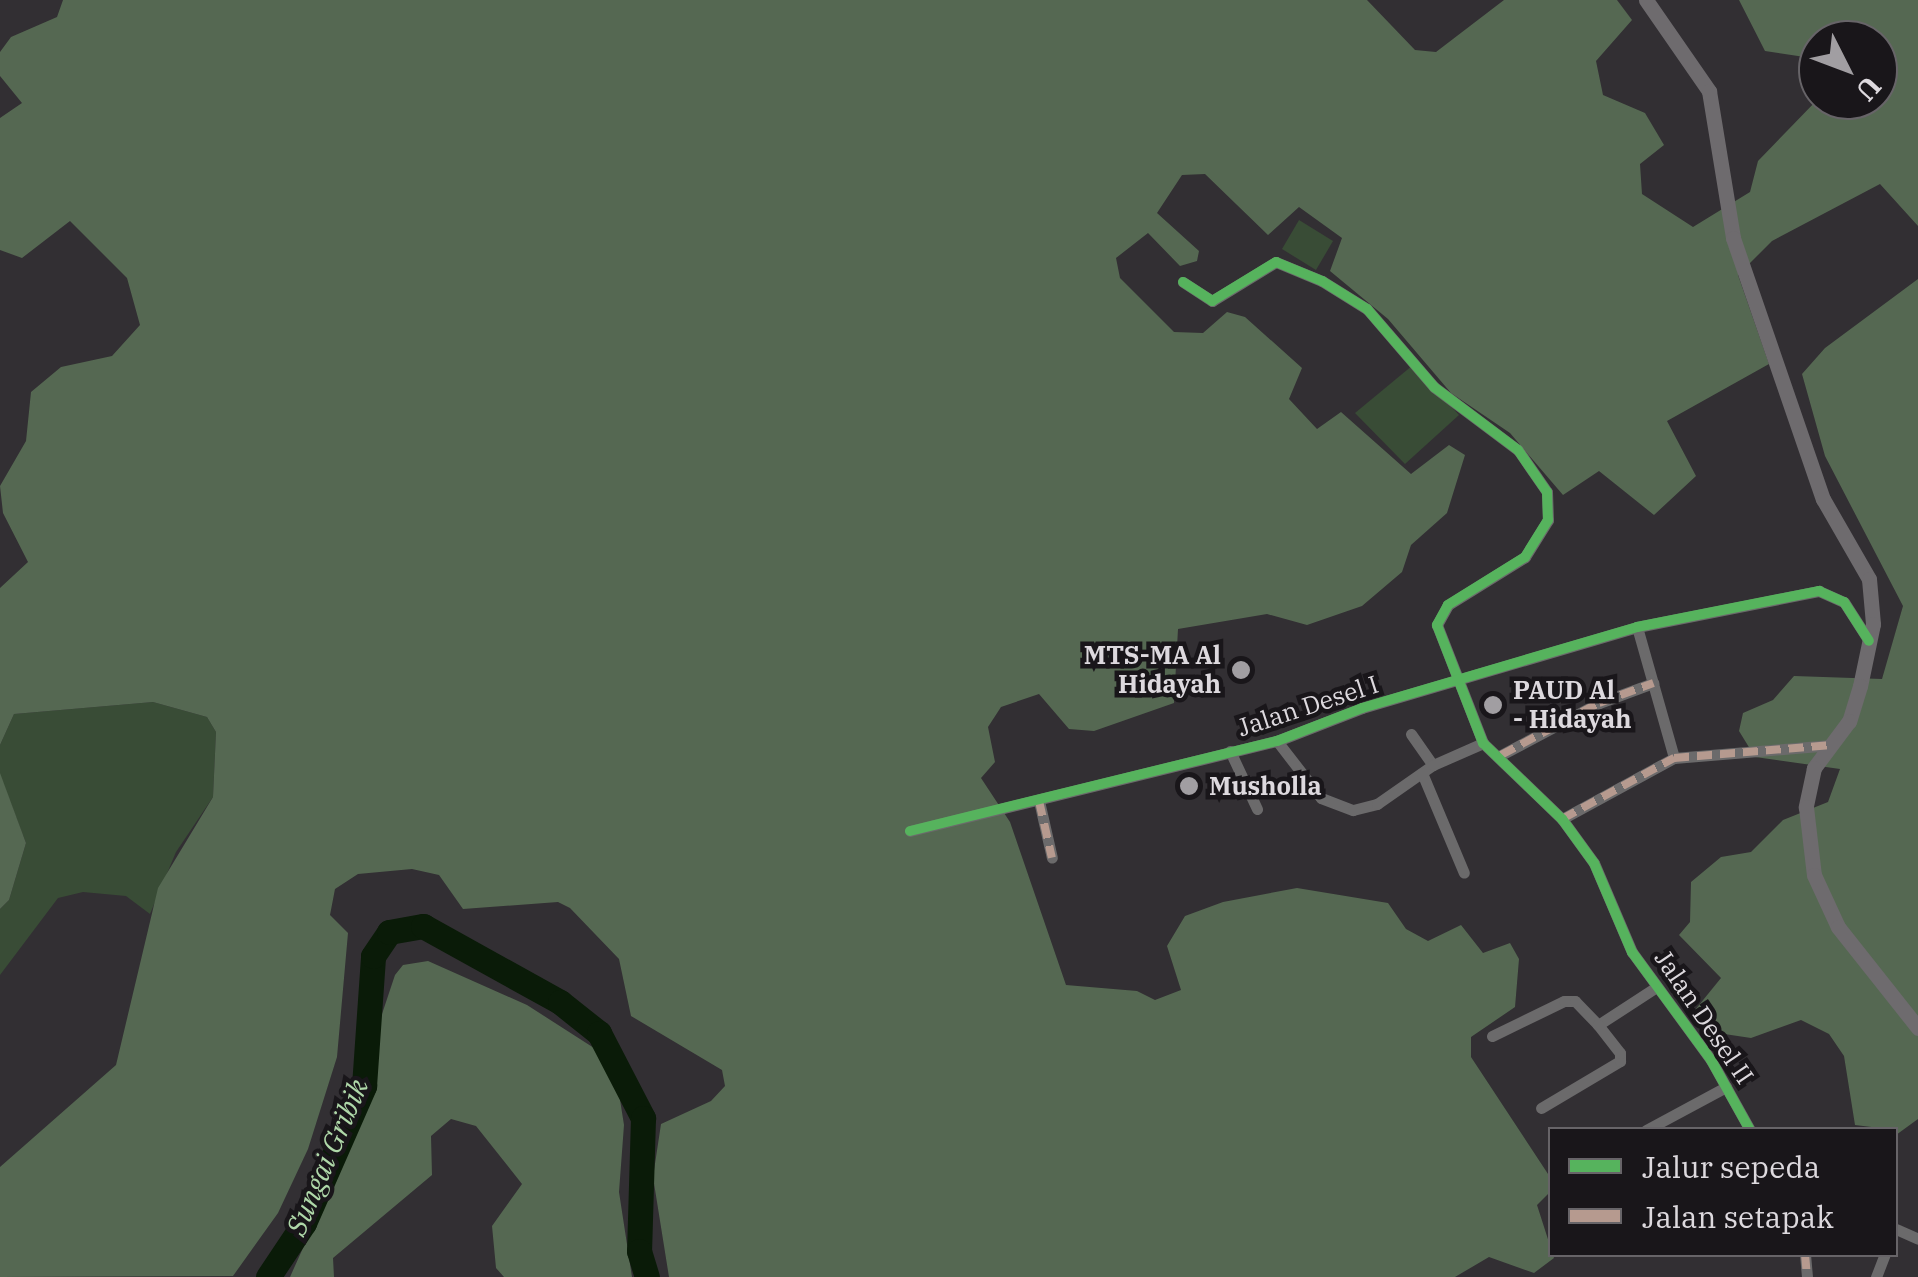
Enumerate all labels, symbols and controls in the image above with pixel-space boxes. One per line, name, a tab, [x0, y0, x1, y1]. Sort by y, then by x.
north arrow	[1798, 20, 1898, 120]
text: U	[1848, 69, 1890, 109]
place label: MTS-MA Al Hidayah	[1084, 641, 1221, 700]
marker: MTS-MA Al Hidayah	[1230, 659, 1252, 681]
street label: Jalan Desel I	[1234, 669, 1382, 743]
place label: PAUD Al - Hidayah	[1513, 676, 1632, 735]
marker: PAUD Al - Hidayah	[1482, 694, 1504, 716]
place label: Musholla	[1209, 771, 1322, 801]
marker: Musholla	[1178, 775, 1200, 797]
street label: Jalan Desel II	[1648, 944, 1760, 1090]
water label: Sungai Gribik	[279, 1074, 375, 1240]
legend	[1548, 1127, 1898, 1257]
text: Jalur sepeda	[1642, 1147, 1820, 1186]
text: Jalan setapak	[1642, 1197, 1834, 1236]

